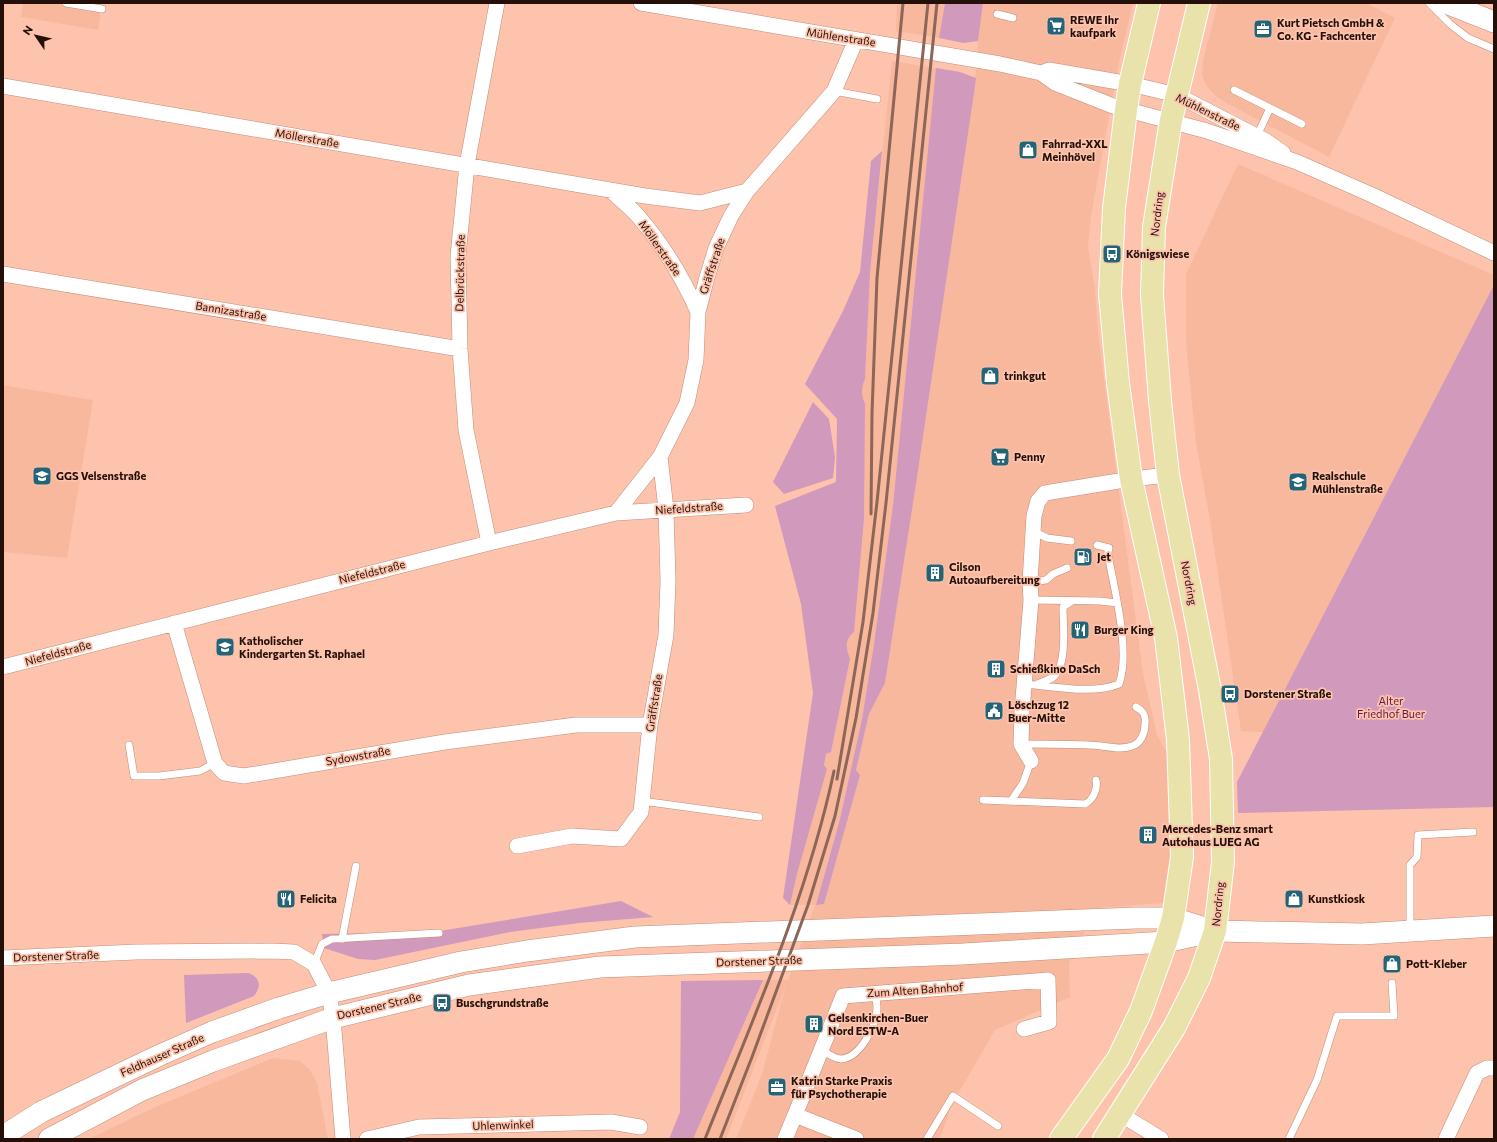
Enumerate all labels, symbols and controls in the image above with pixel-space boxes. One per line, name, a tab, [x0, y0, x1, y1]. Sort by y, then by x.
place label: REWE Ihr kaufpark	[1070, 13, 1119, 39]
supermarket icon: REWE Ihr kaufpark	[1045, 15, 1067, 37]
north arrow	[16, 16, 56, 56]
place label: Kurt Pietsch GmbH & Co. KG - Fachcenter	[1277, 16, 1385, 42]
office icon: Kurt Pietsch GmbH & Co. KG - Fachcenter	[1252, 18, 1274, 40]
text: N	[20, 23, 35, 37]
street label: Mühlenstraße	[806, 25, 877, 48]
street label: Mühlenstraße	[1174, 90, 1243, 133]
street label: Möllerstraße	[274, 125, 340, 150]
place label: Fahrrad-XXL Meinhövel	[1042, 137, 1108, 163]
shop icon: Fahrrad-XXL Meinhövel	[1017, 139, 1039, 161]
street label: Nordring	[1147, 191, 1166, 237]
street label: Möllerstraße	[637, 217, 684, 278]
street label: Delbrückstraße	[452, 234, 467, 312]
street label: Gräffstraße	[696, 236, 727, 296]
bus stop icon: Königswiese	[1101, 243, 1123, 265]
place label: Königswiese	[1126, 247, 1189, 260]
street label: Bannizastraße	[195, 298, 268, 323]
shop icon: trinkgut	[979, 365, 1001, 387]
place label: trinkgut	[1004, 369, 1046, 382]
supermarket icon: Penny	[989, 446, 1011, 468]
place label: Penny	[1014, 450, 1045, 463]
school or university icon: GGS Velsenstraße	[31, 465, 53, 487]
place label: GGS Velsenstraße	[56, 469, 147, 482]
place label: Realschule Mühlenstraße	[1312, 469, 1383, 495]
school or university icon: Realschule Mühlenstraße	[1287, 471, 1309, 493]
street label: Niefeldstraße	[655, 499, 723, 516]
fuel station icon: Jet	[1072, 546, 1094, 568]
place label: Jet	[1097, 550, 1111, 564]
street label: Niefeldstraße	[337, 557, 407, 586]
place label: Cilson Autoaufbereitung	[949, 560, 1040, 586]
street label: Nordring	[1179, 560, 1200, 606]
building icon: Cilson Autoaufbereitung	[924, 562, 946, 584]
restaurant icon: Burger King	[1069, 619, 1091, 641]
place label: Burger King	[1094, 623, 1154, 636]
place label: Katholischer Kindergarten St. Raphael	[239, 634, 365, 660]
school or university icon: Katholischer Kindergarten St. Raphael	[214, 636, 236, 658]
street label: Niefeldstraße	[23, 637, 93, 668]
building icon: Schießkino DaSch	[985, 658, 1007, 680]
place label: Schießkino DaSch	[1010, 662, 1100, 675]
street label: Gräffstraße	[643, 673, 665, 733]
bus stop icon: Dorstener Straße	[1219, 683, 1241, 705]
place label: Dorstener Straße	[1244, 687, 1331, 700]
park label: Alter Friedhof Buer	[1357, 694, 1426, 720]
place label: Löschzug 12 Buer-Mitte	[1008, 698, 1069, 724]
public building icon: Löschzug 12 Buer-Mitte	[983, 700, 1005, 722]
street label: Sydowstraße	[325, 743, 391, 768]
place label: Mercedes-Benz smart Autohaus LUEG AG	[1162, 822, 1273, 848]
building icon: Mercedes-Benz smart Autohaus LUEG AG	[1137, 824, 1159, 846]
street label: Nordring	[1209, 881, 1226, 927]
restaurant icon: Felicita	[275, 888, 297, 910]
shop icon: Kunstkiosk	[1283, 888, 1305, 910]
place label: Felicita	[300, 892, 337, 905]
place label: Kunstkiosk	[1308, 892, 1366, 905]
street label: Dorstener Straße	[13, 947, 99, 963]
street label: Dorstener Straße	[716, 952, 802, 968]
shop icon: Pott-Kleber	[1381, 953, 1403, 975]
place label: Pott-Kleber	[1406, 957, 1467, 970]
street label: Zum Alten Bahnhof	[866, 980, 964, 999]
street label: Dorstener Straße	[335, 989, 422, 1022]
bus stop icon: Buschgrundstraße	[431, 992, 453, 1014]
place label: Buschgrundstraße	[456, 996, 549, 1009]
place label: Gelsenkirchen-Buer Nord ESTW-A	[828, 1011, 929, 1037]
building icon: Gelsenkirchen-Buer Nord ESTW-A	[803, 1013, 825, 1035]
street label: Feldhauser Straße	[118, 1030, 206, 1079]
place label: Katrin Starke Praxis für Psychotherapie	[791, 1074, 892, 1100]
office icon: Katrin Starke Praxis für Psychotherapie	[766, 1076, 788, 1098]
street label: Uhlenwinkel	[472, 1117, 534, 1132]

